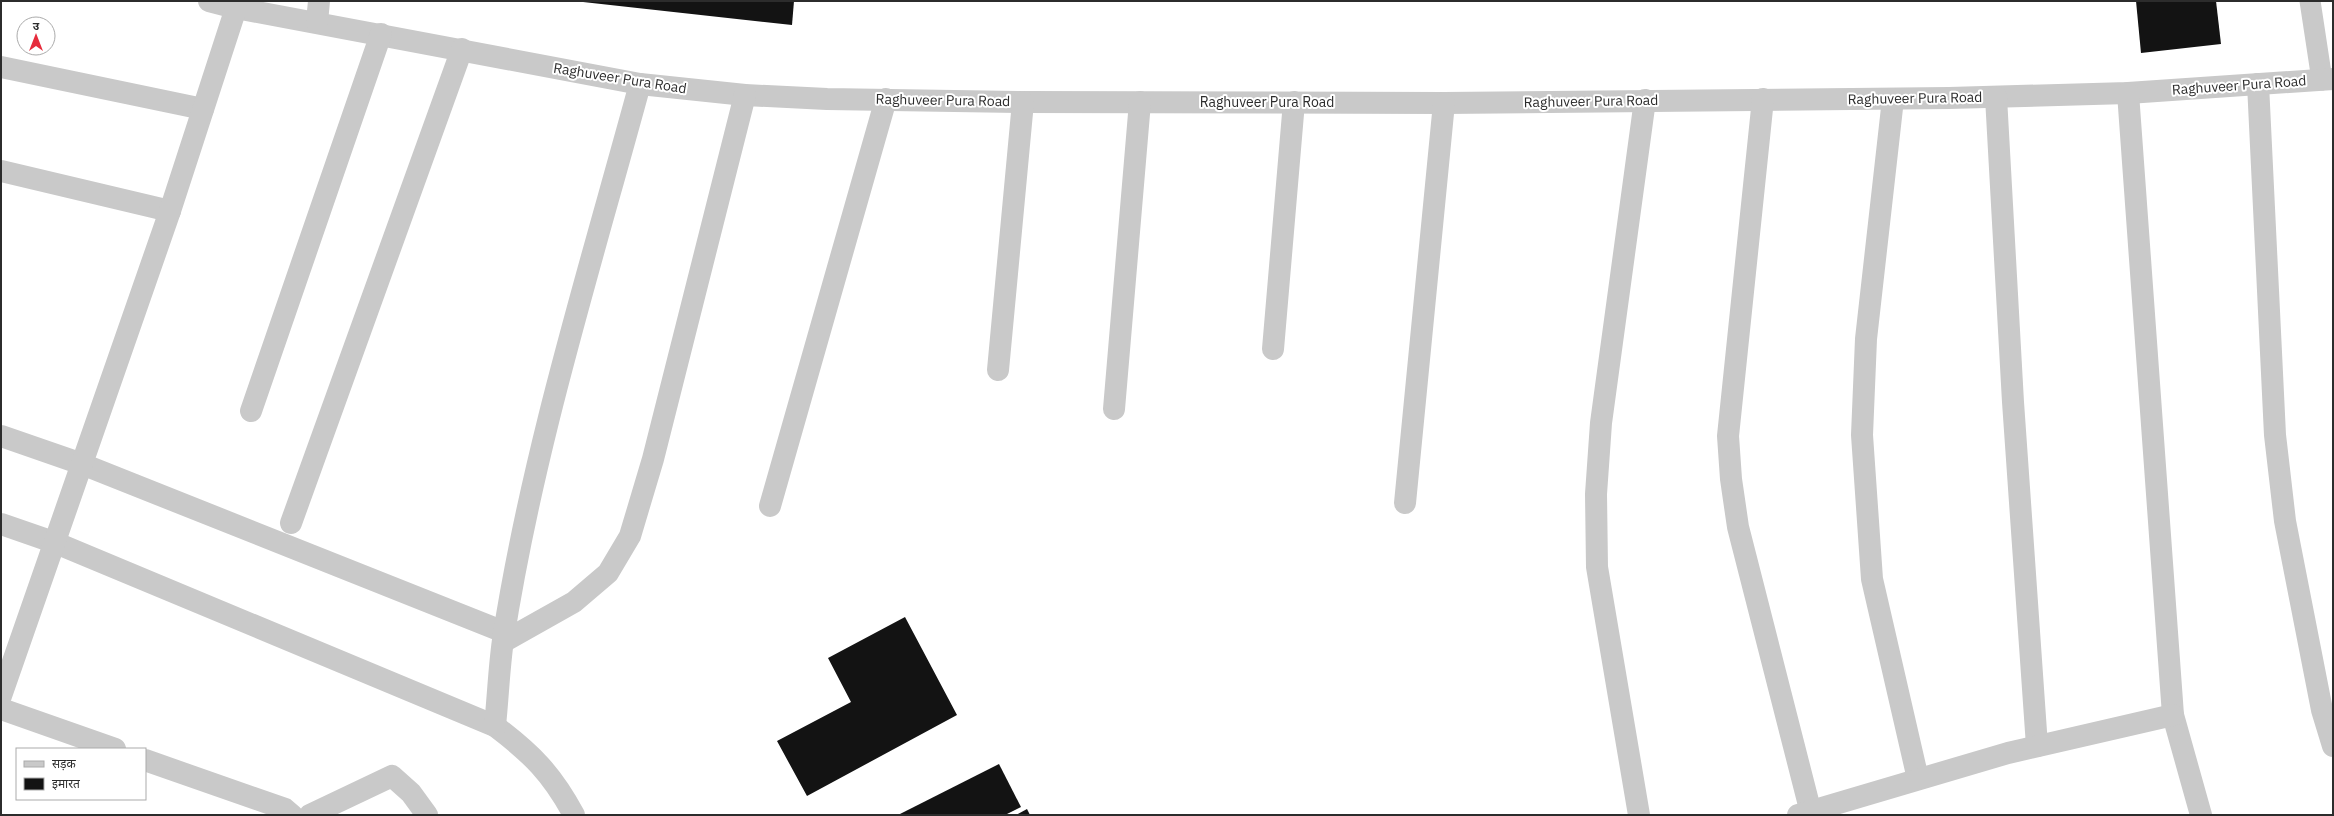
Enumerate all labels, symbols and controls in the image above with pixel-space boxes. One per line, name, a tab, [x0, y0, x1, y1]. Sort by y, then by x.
north arrow	[16, 16, 56, 56]
text: उ	[33, 19, 40, 33]
street label: Raghuveer Pura Road	[552, 59, 688, 97]
street label: Raghuveer Pura Road	[2171, 71, 2307, 99]
street label: Raghuveer Pura Road	[1848, 88, 1982, 108]
street label: Raghuveer Pura Road	[876, 90, 1010, 110]
street label: Raghuveer Pura Road	[1524, 91, 1658, 111]
street label: Raghuveer Pura Road	[1200, 93, 1334, 111]
legend	[16, 748, 146, 800]
text: सड़क	[52, 756, 77, 771]
text: इमारत	[52, 776, 81, 791]

